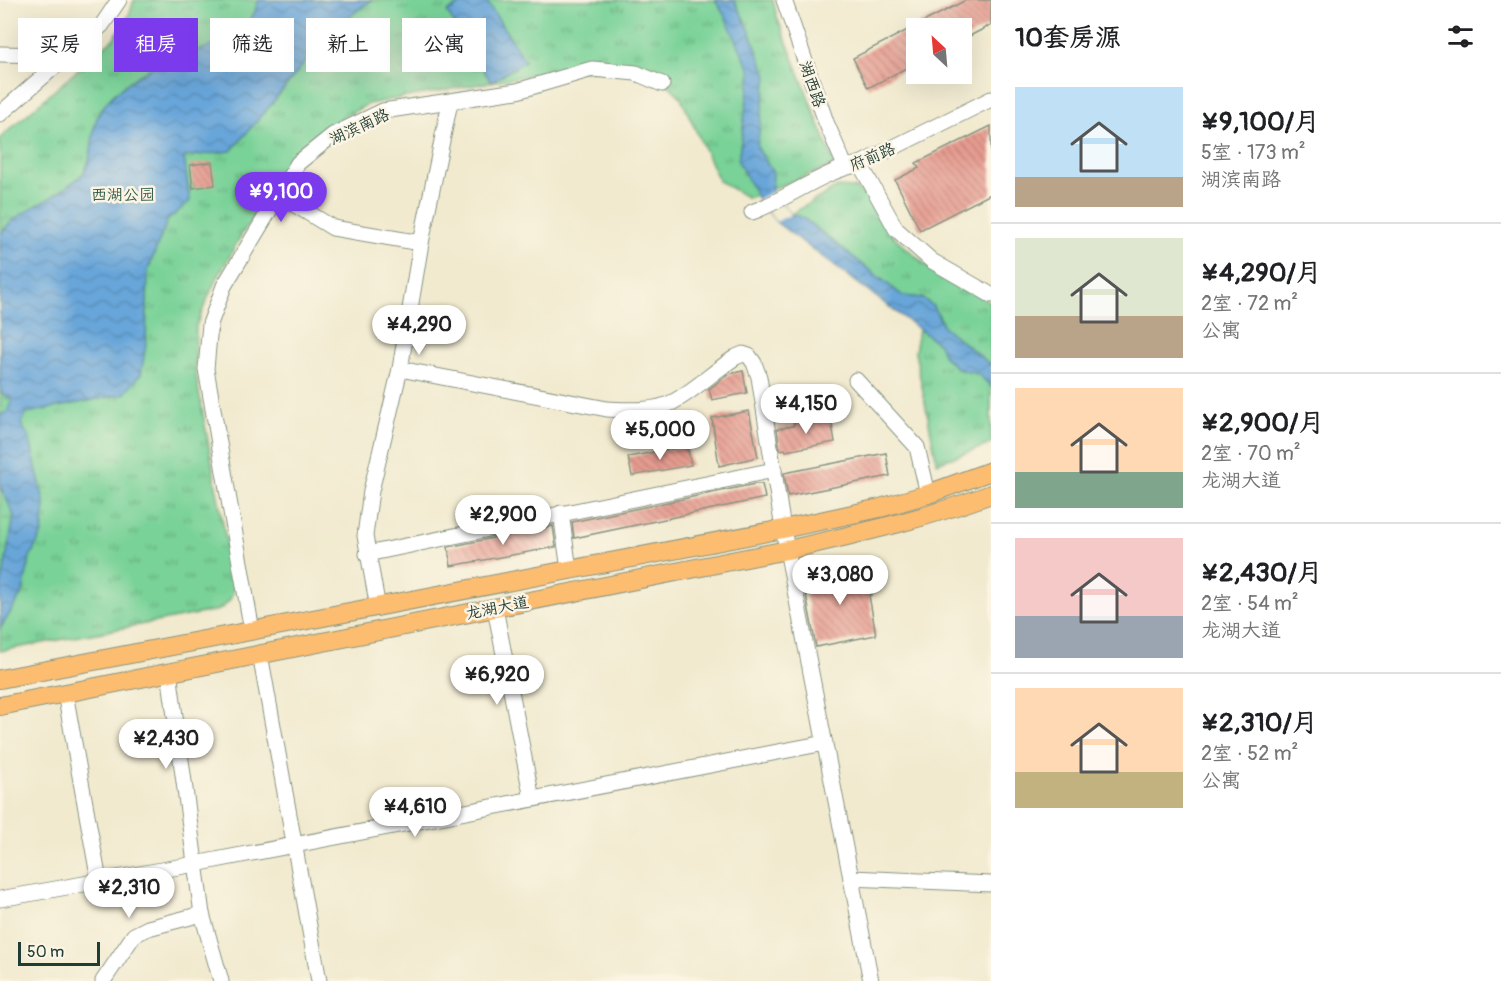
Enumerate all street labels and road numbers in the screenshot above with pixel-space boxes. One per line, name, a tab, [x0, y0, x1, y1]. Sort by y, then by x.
street label: 湖西路	[795, 58, 829, 110]
street label: 湖滨南路	[326, 104, 393, 149]
street label: 府前路	[846, 138, 898, 176]
street label: 龙湖大道	[464, 592, 531, 624]

